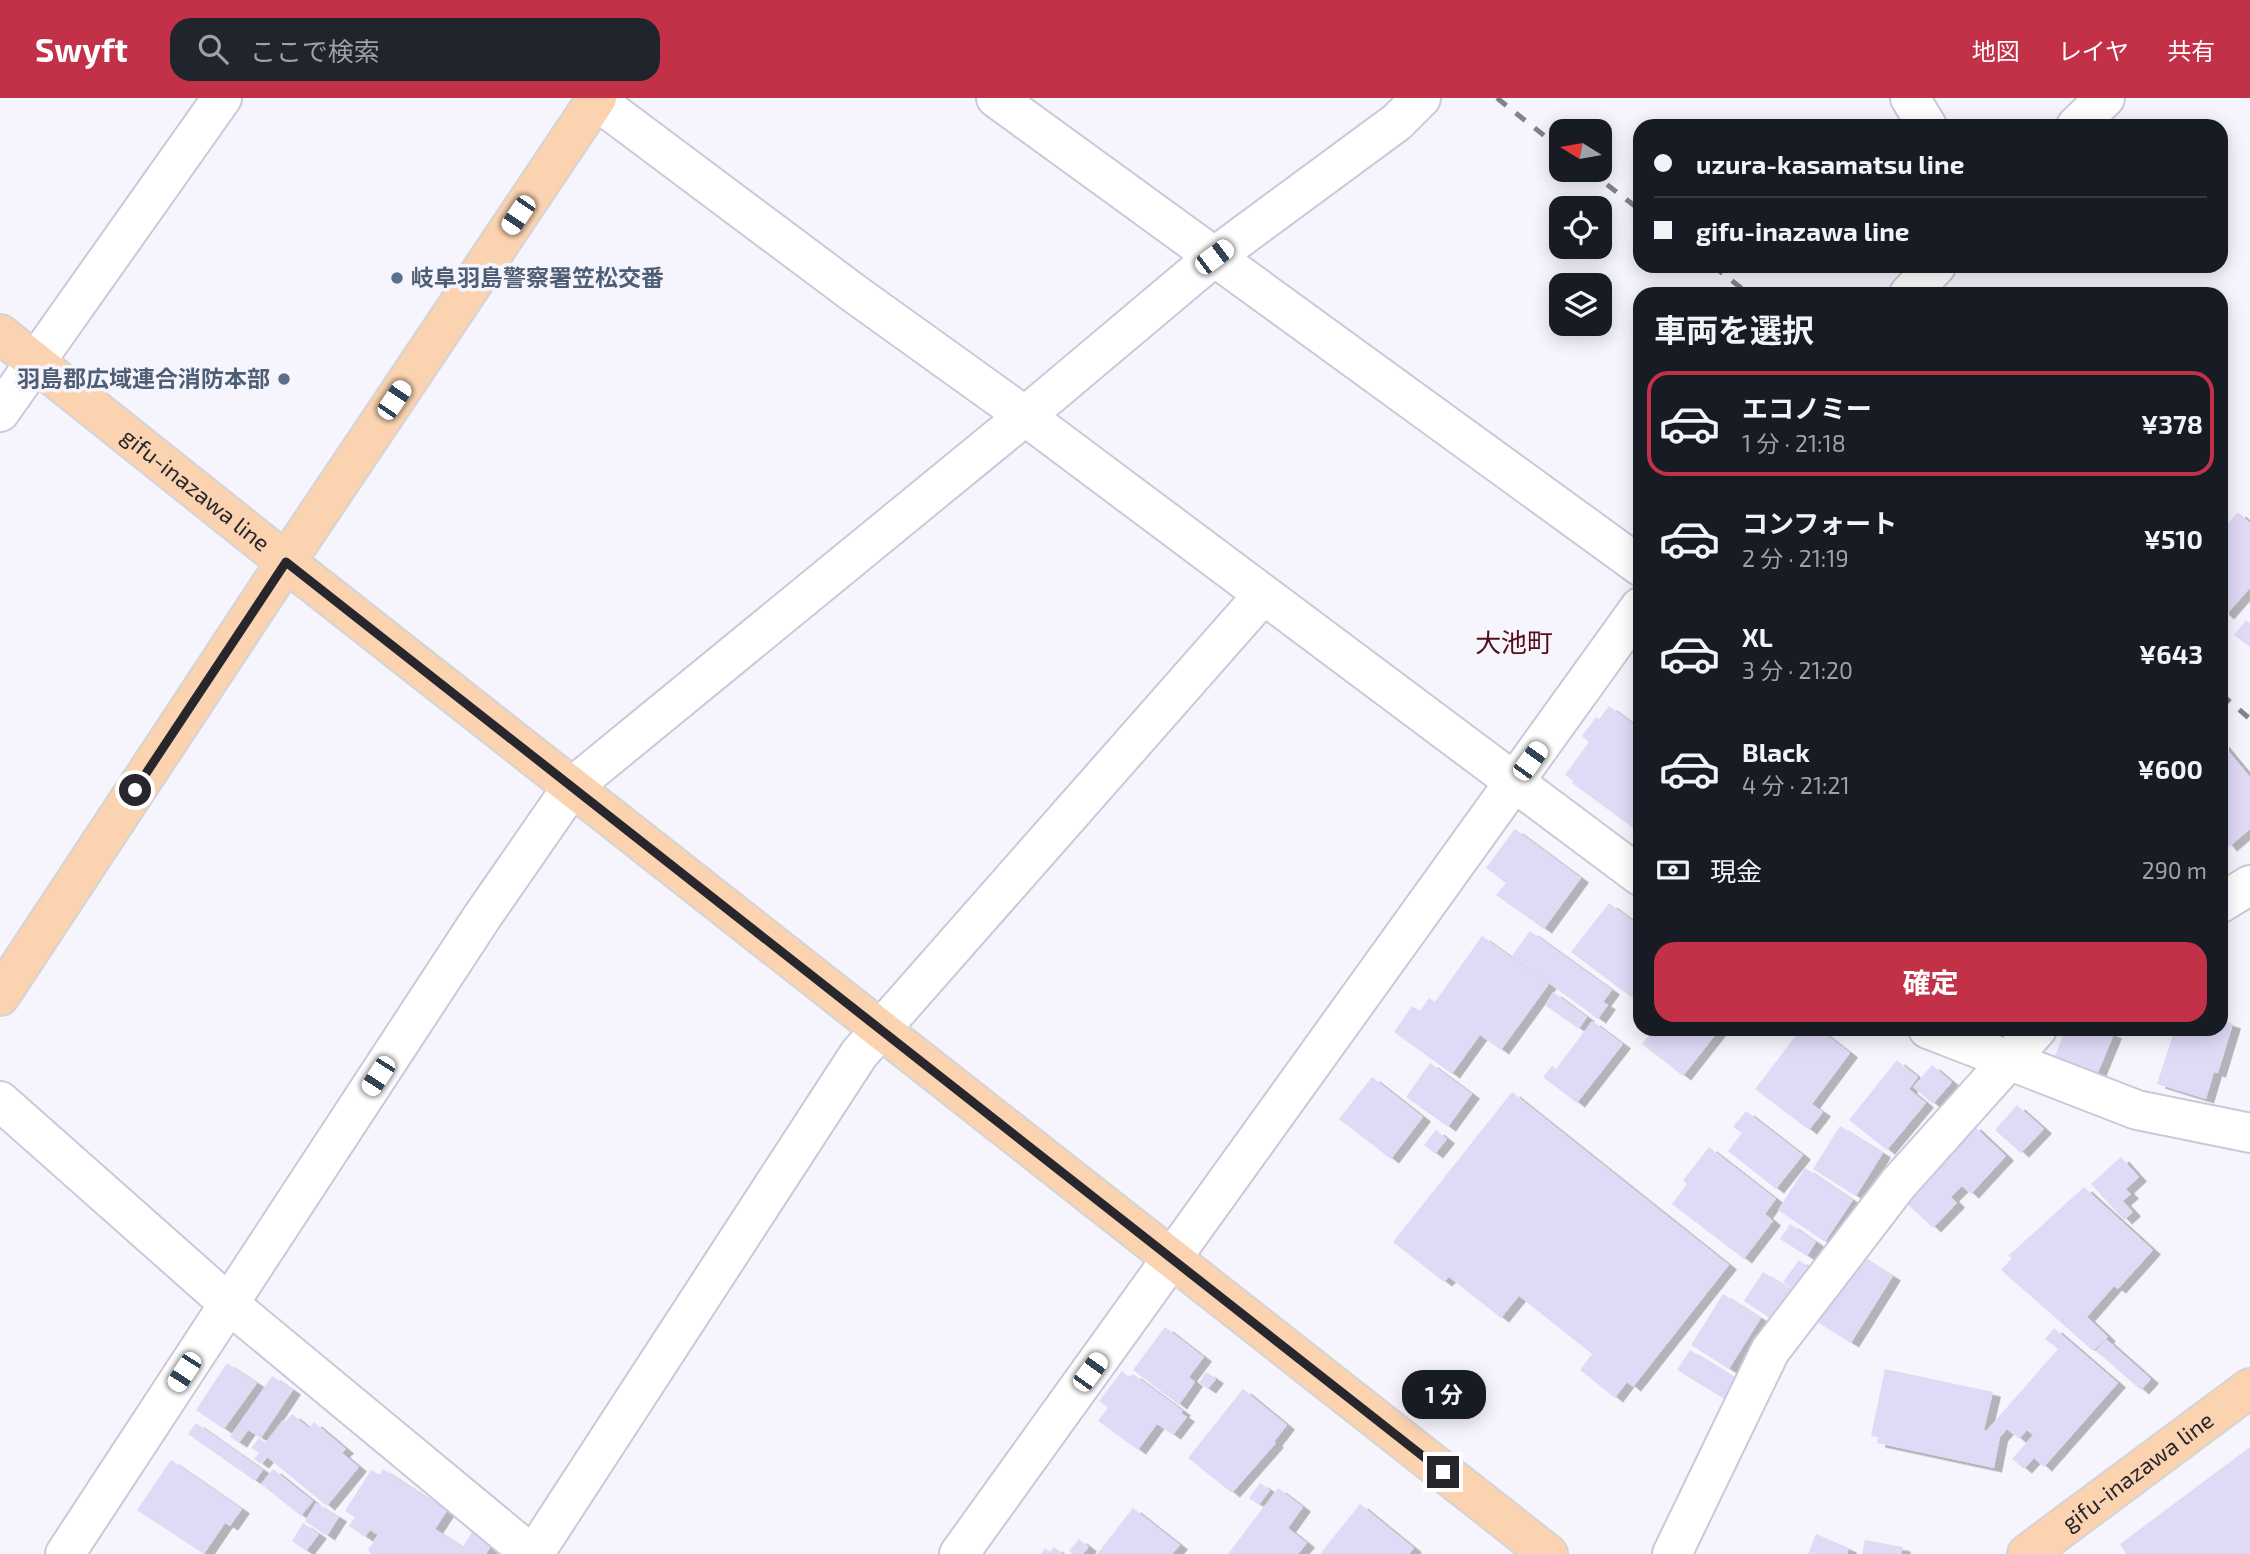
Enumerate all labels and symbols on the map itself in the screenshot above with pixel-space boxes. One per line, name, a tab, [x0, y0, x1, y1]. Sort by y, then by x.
north arrow	[1549, 119, 1612, 182]
car	[498, 192, 539, 238]
car	[1191, 236, 1238, 278]
place label: 岐阜羽島警察署笠松交番	[411, 263, 664, 291]
marker: 岐阜羽島警察署笠松交番	[389, 270, 405, 286]
place label: 羽島郡広域連合消防本部	[17, 364, 270, 392]
marker: 羽島郡広域連合消防本部	[276, 371, 292, 387]
car	[374, 377, 415, 423]
street label: gifu-inazawa line	[116, 421, 276, 557]
district label: 大池町	[1475, 626, 1553, 657]
car	[1510, 738, 1551, 784]
route start	[119, 774, 151, 806]
car	[358, 1053, 399, 1099]
car	[164, 1349, 205, 1395]
car	[1070, 1349, 1111, 1395]
callout: 1 分	[1401, 1370, 1485, 1420]
street label: gifu-inazawa line	[2056, 1405, 2218, 1536]
route end	[1427, 1456, 1459, 1488]

